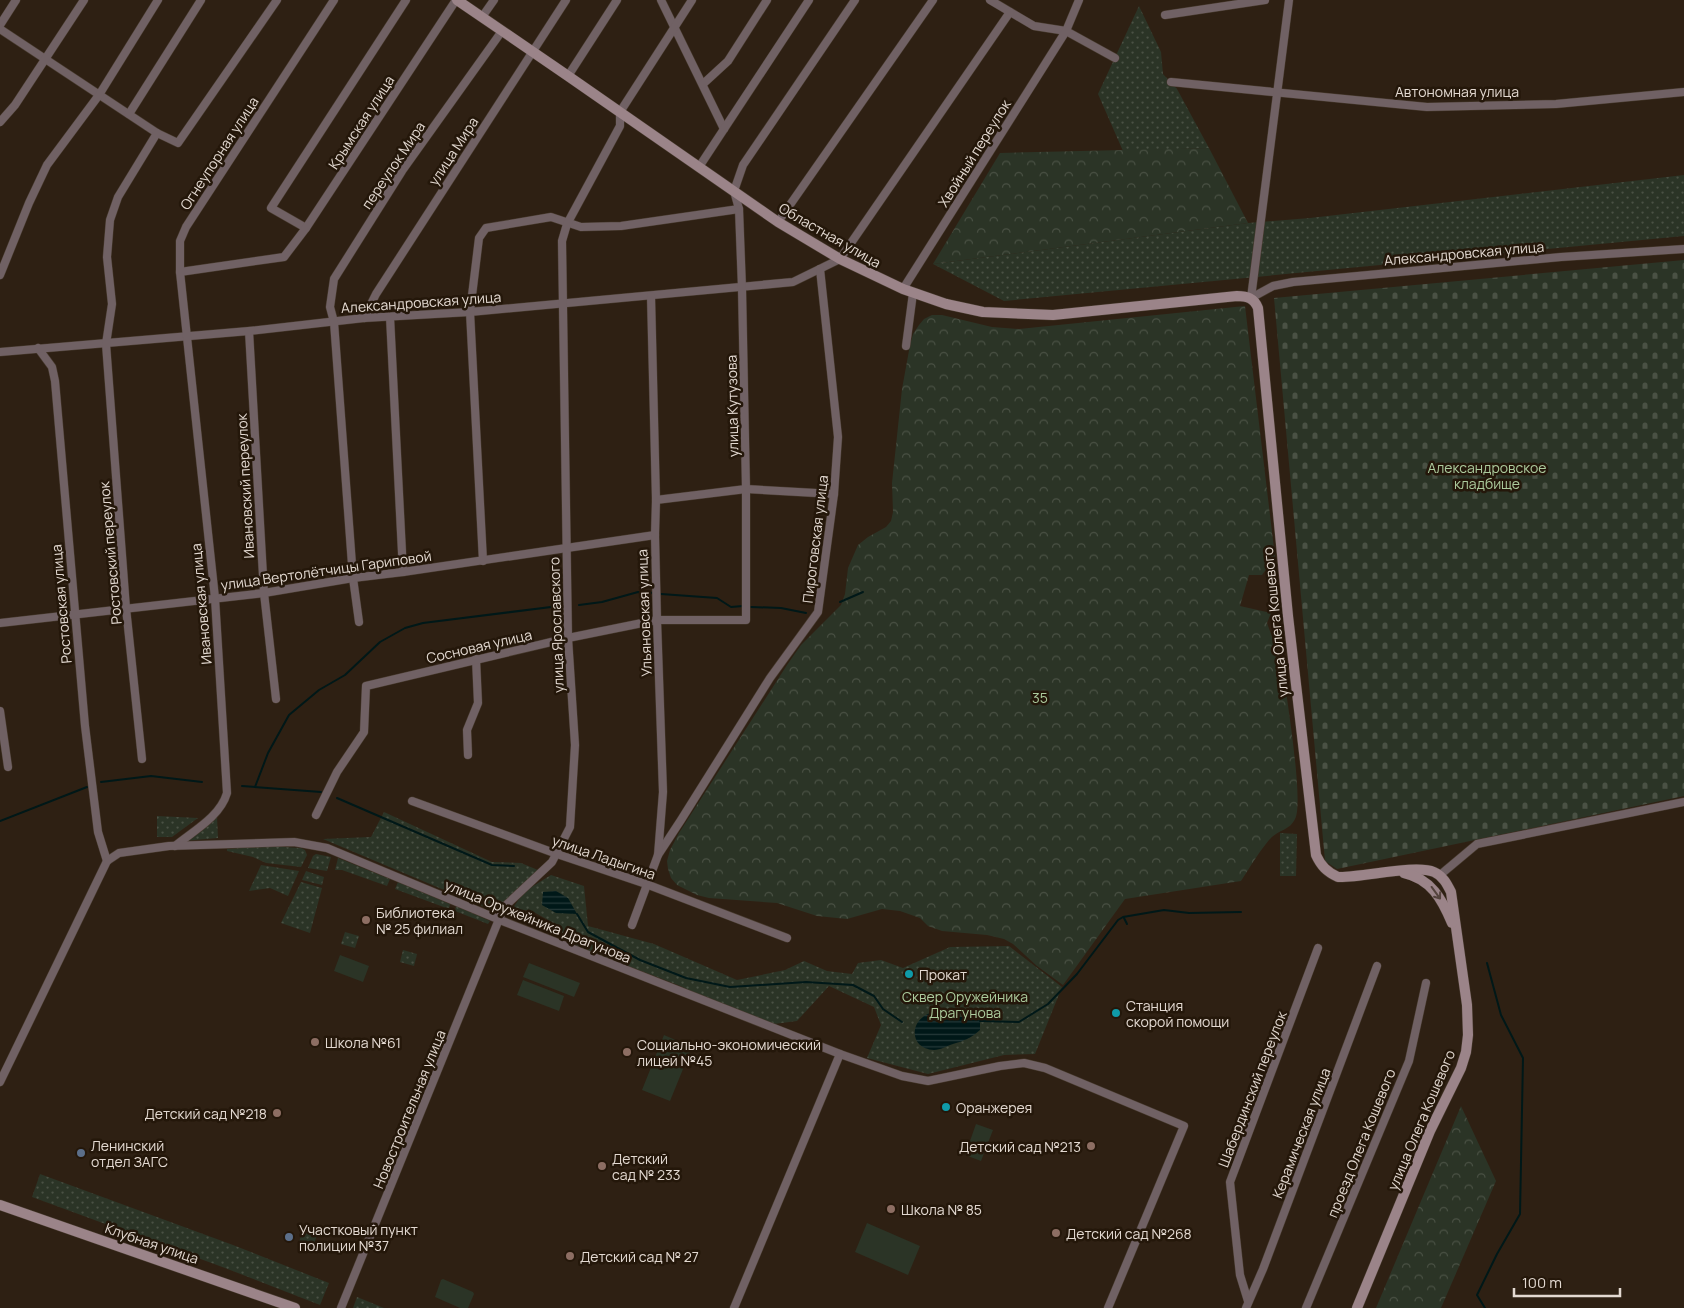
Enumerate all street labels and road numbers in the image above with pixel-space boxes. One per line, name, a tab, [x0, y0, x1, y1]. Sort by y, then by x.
street label: Крымская улица	[324, 71, 398, 173]
street label: Автономная улица	[1395, 82, 1519, 101]
street label: Огнеупорная улица	[175, 93, 263, 213]
street label: Хвойный переулок	[933, 95, 1015, 210]
street label: улица Мира	[424, 113, 482, 189]
street label: переулок Мира	[357, 118, 429, 212]
street label: Областная улица	[775, 198, 885, 272]
street label: Александровская улица	[1383, 237, 1545, 269]
street label: Александровская улица	[340, 287, 502, 317]
street label: улица Кутузова	[722, 355, 742, 457]
street label: Ивановский переулок	[232, 412, 258, 559]
street label: Пироговская улица	[798, 474, 832, 604]
street label: Ростовский переулок	[94, 480, 126, 625]
street label: Ивановская улица	[186, 543, 216, 665]
street label: Ростовская улица	[46, 544, 76, 664]
street label: улица Вертолётчицы Гариповой	[219, 546, 433, 594]
street label: улица Олега Кошевого	[1258, 546, 1292, 698]
street label: Ульяновская улица	[632, 549, 656, 677]
street label: улица Ярославского	[544, 557, 568, 693]
street label: Сосновая улица	[424, 625, 534, 667]
street label: улица Ладыгина	[550, 830, 658, 884]
street label: улица Оружейника Драгунова	[442, 875, 634, 967]
street label: Шабердинский переулок	[1213, 1007, 1291, 1170]
street label: Новостроительная улица	[368, 1027, 450, 1191]
street label: улица Олега Кошевого	[1383, 1047, 1459, 1193]
street label: Керамическая улица	[1267, 1065, 1335, 1201]
street label: проезд Олега Кошевого	[1322, 1066, 1400, 1220]
street label: Клубная улица	[103, 1218, 201, 1268]

